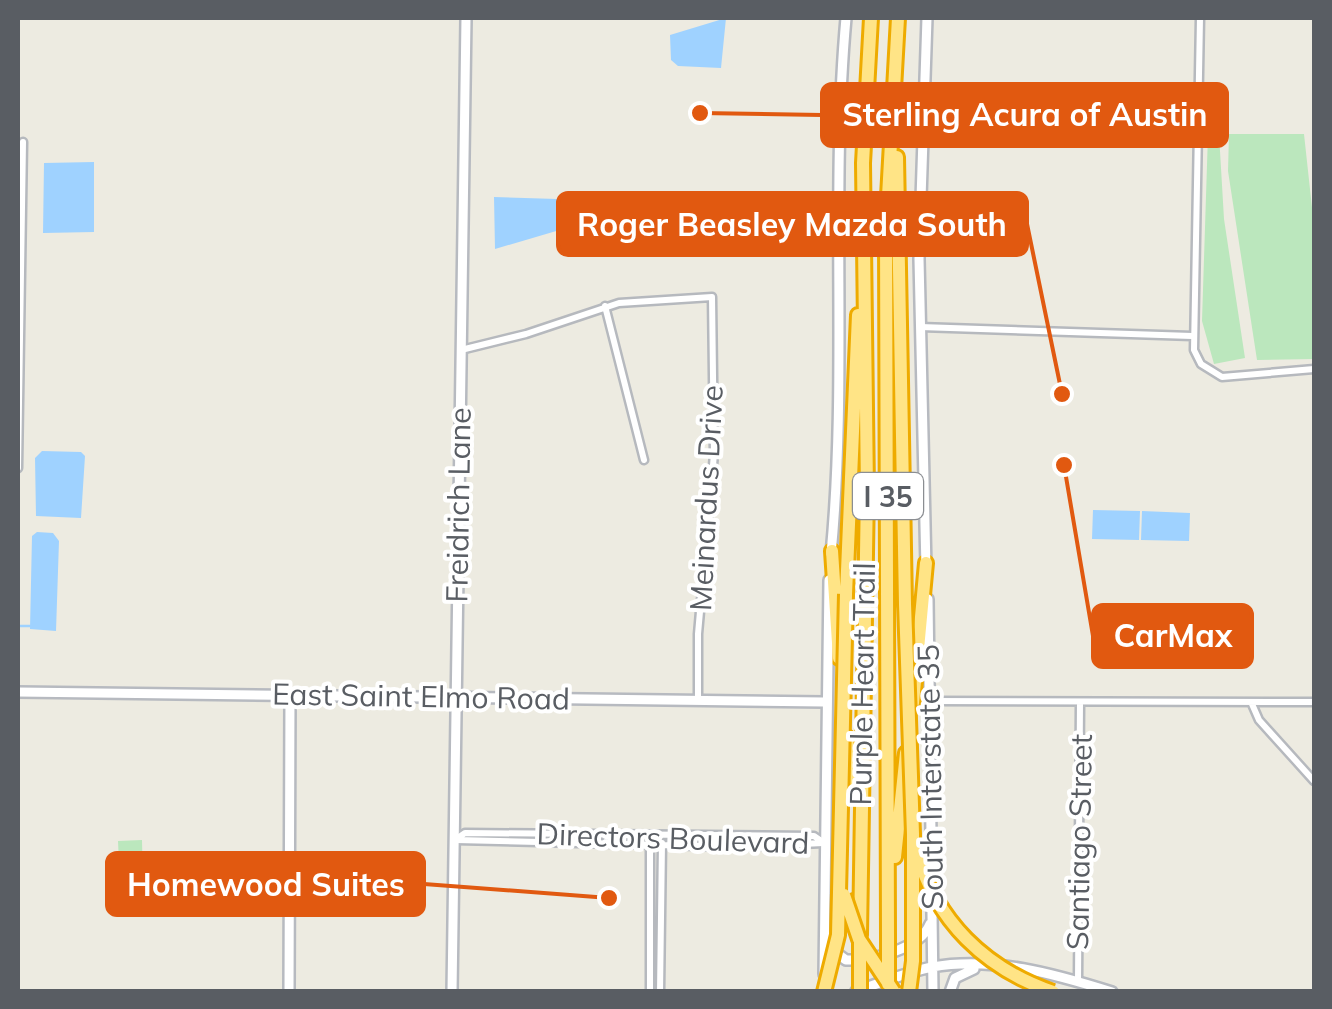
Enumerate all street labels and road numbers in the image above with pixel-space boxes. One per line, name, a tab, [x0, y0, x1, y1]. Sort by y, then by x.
street label: Meinardus Drive	[681, 384, 731, 612]
street label: Freidrich Lane	[437, 407, 479, 603]
road number: I 35	[853, 473, 923, 519]
street label: Purple Heart Trail	[841, 562, 883, 806]
street label: South Interstate 35	[909, 644, 951, 910]
street label: East Saint Elmo Road	[272, 674, 570, 718]
street label: Santiago Street	[1058, 734, 1100, 950]
street label: Directors Boulevard	[536, 814, 810, 862]

